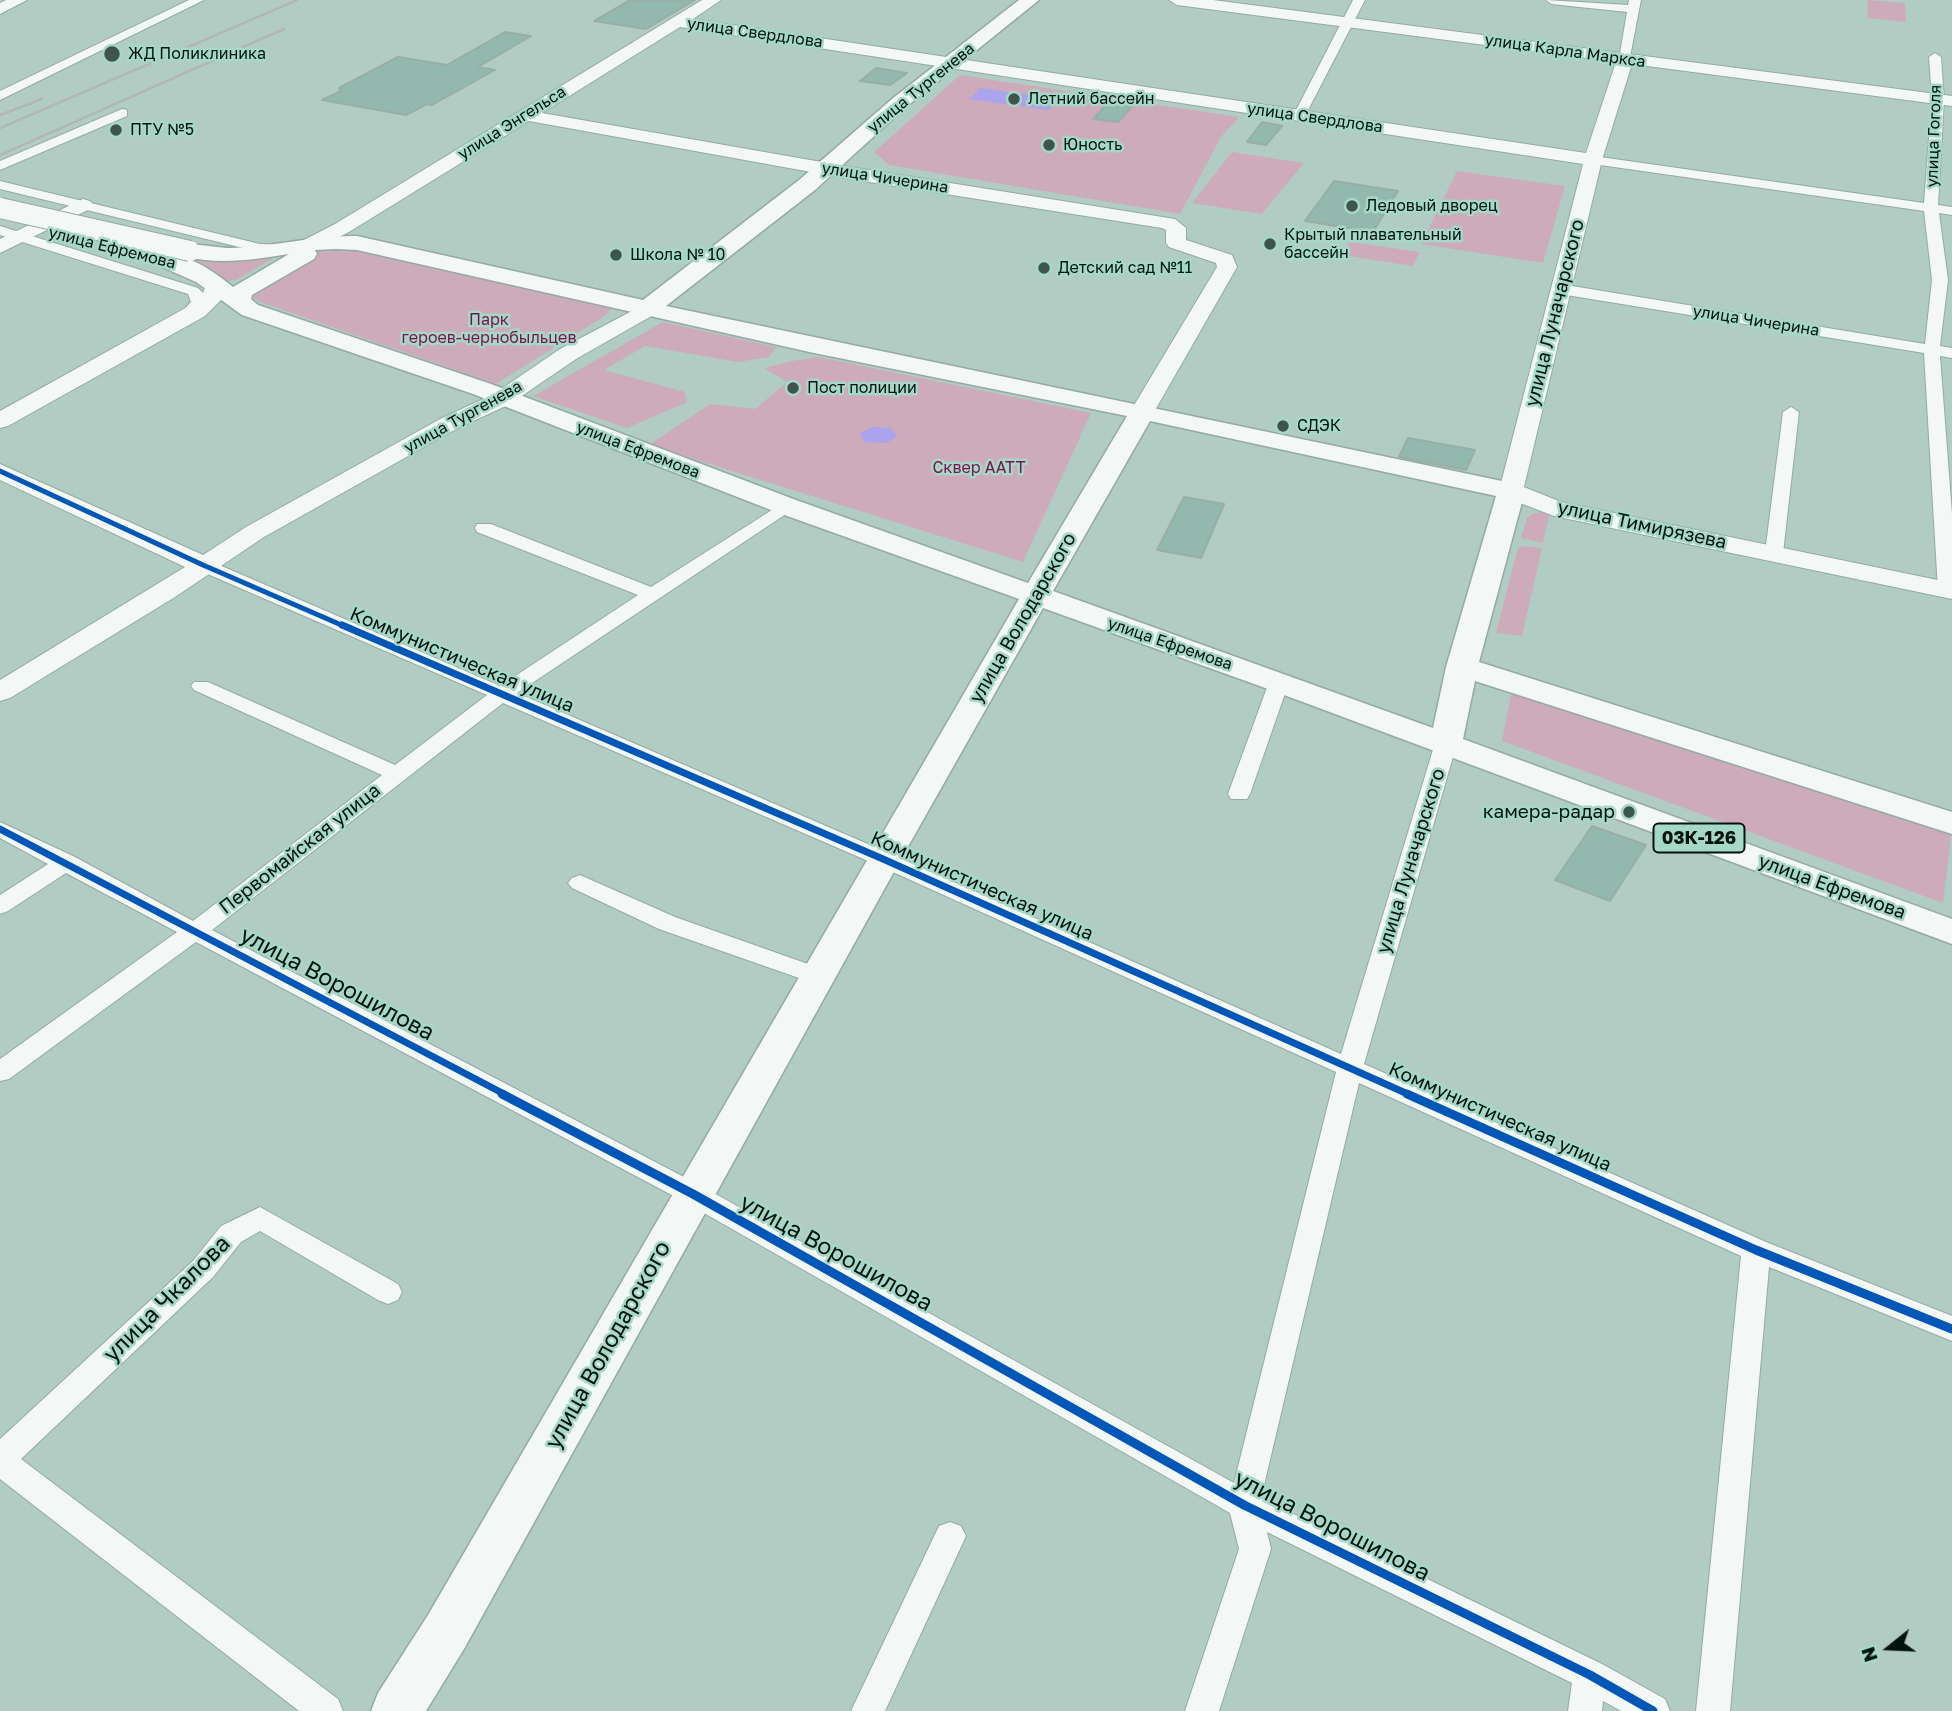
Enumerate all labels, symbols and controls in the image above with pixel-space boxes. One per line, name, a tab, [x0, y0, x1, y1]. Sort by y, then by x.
street label: улица Свердлова	[686, 14, 824, 52]
street label: улица Карла Маркса	[1483, 30, 1647, 72]
street label: улица Тургенева	[864, 39, 978, 137]
marker: ЖД Поликлиника	[102, 44, 122, 64]
place label: ЖД Поликлиника	[128, 44, 266, 64]
street label: улица Энгельса	[455, 82, 569, 164]
street label: улица Гоголя	[1923, 84, 1945, 188]
place label: Летний бассейн	[1028, 89, 1154, 109]
marker: Летний бассейн	[1006, 91, 1022, 107]
street label: улица Свердлова	[1246, 99, 1384, 137]
place label: ПТУ №5	[130, 120, 194, 140]
marker: ПТУ №5	[108, 122, 124, 138]
place label: Юность	[1063, 135, 1123, 155]
marker: Юность	[1041, 137, 1057, 153]
street label: улица Чичерина	[820, 159, 950, 197]
place label: Ледовый дворец	[1366, 196, 1498, 216]
marker: Ледовый дворец	[1344, 198, 1360, 214]
street label: улица Луначарского	[1521, 217, 1589, 409]
street label: улица Ефремова	[46, 223, 178, 273]
place label: Крытый плавательный бассейн	[1284, 225, 1462, 263]
marker: Крытый плавательный бассейн	[1262, 236, 1278, 252]
place label: Школа № 10	[630, 245, 725, 265]
marker: Школа № 10	[608, 247, 624, 263]
place label: Детский сад №11	[1058, 258, 1192, 278]
marker: Детский сад №11	[1036, 260, 1052, 276]
street label: улица Чичерина	[1691, 302, 1821, 340]
park label: Парк героев-чернобыльцев	[402, 310, 576, 348]
street label: улица Тургенева	[401, 377, 525, 457]
place label: Пост полиции	[807, 378, 917, 398]
marker: Пост полиции	[785, 380, 801, 396]
place label: СДЭК	[1297, 416, 1341, 436]
street label: улица Ефремова	[574, 418, 702, 482]
marker: СДЭК	[1275, 418, 1291, 434]
park label: Сквер ААТТ	[932, 458, 1026, 478]
street label: улица Тимирязева	[1555, 496, 1729, 554]
street label: улица Володарского	[965, 529, 1081, 707]
street label: Коммунистическая улица	[346, 602, 578, 718]
street label: улица Ефремова	[1105, 614, 1235, 674]
street label: улица Луначарского	[1372, 766, 1450, 956]
street label: Первомайская улица	[215, 779, 385, 919]
place label: камера-радар	[1483, 801, 1615, 823]
marker: камера-радар	[1621, 804, 1637, 820]
road number: 03К-126	[1654, 824, 1744, 852]
street label: Коммунистическая улица	[867, 826, 1097, 946]
street label: улица Ефремова	[1755, 850, 1909, 924]
street label: улица Ворошилова	[235, 921, 439, 1047]
street label: Коммунистическая улица	[1385, 1057, 1615, 1177]
street label: улица Ворошилова	[735, 1189, 937, 1317]
street label: улица Чкалова	[98, 1230, 236, 1368]
street label: улица Володарского	[539, 1236, 677, 1454]
street label: улица Ворошилова	[1229, 1465, 1435, 1587]
north arrow	[1854, 1613, 1924, 1683]
text: N	[1855, 1644, 1882, 1665]

